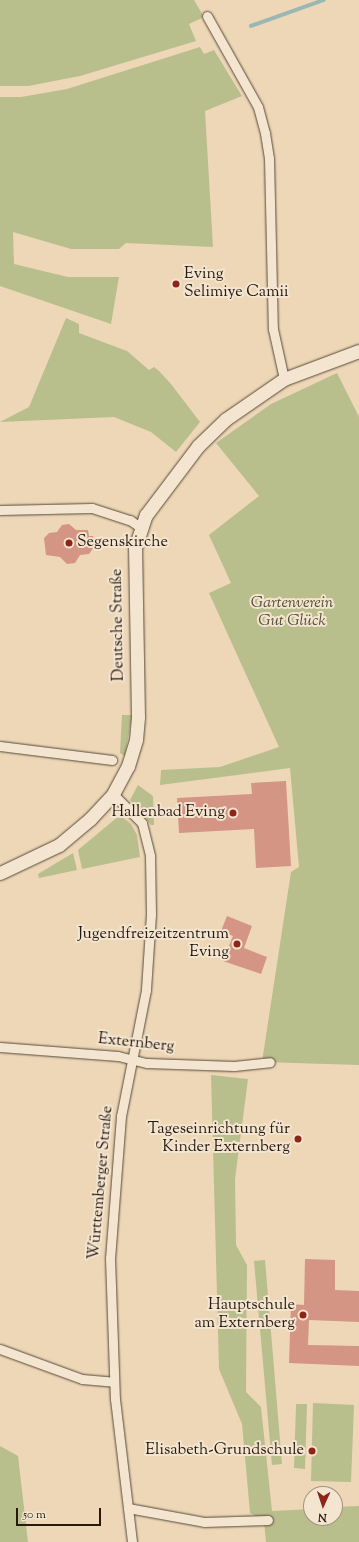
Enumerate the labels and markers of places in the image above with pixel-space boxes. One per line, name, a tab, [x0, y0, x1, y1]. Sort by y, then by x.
place label: Eving Selimiye Camii	[184, 265, 289, 303]
marker: Eving Selimiye Camii	[171, 279, 181, 289]
place label: Segenskirche	[77, 533, 168, 553]
marker: Segenskirche	[64, 538, 74, 548]
place label: Hallenbad Eving	[111, 803, 225, 823]
marker: Hallenbad Eving	[228, 808, 238, 818]
place label: Jugendfreizeitzentrum Eving	[78, 925, 229, 963]
marker: Jugendfreizeitzentrum Eving	[232, 939, 242, 949]
place label: Tageseinrichtung für Kinder Externberg	[147, 1120, 290, 1158]
marker: Tageseinrichtung für Kinder Externberg	[293, 1134, 303, 1144]
place label: Hauptschule am Externberg	[194, 1296, 295, 1334]
marker: Hauptschule am Externberg	[298, 1310, 308, 1320]
place label: Elisabeth-Grundschule	[145, 1441, 304, 1461]
marker: Elisabeth-Grundschule	[307, 1446, 317, 1456]

